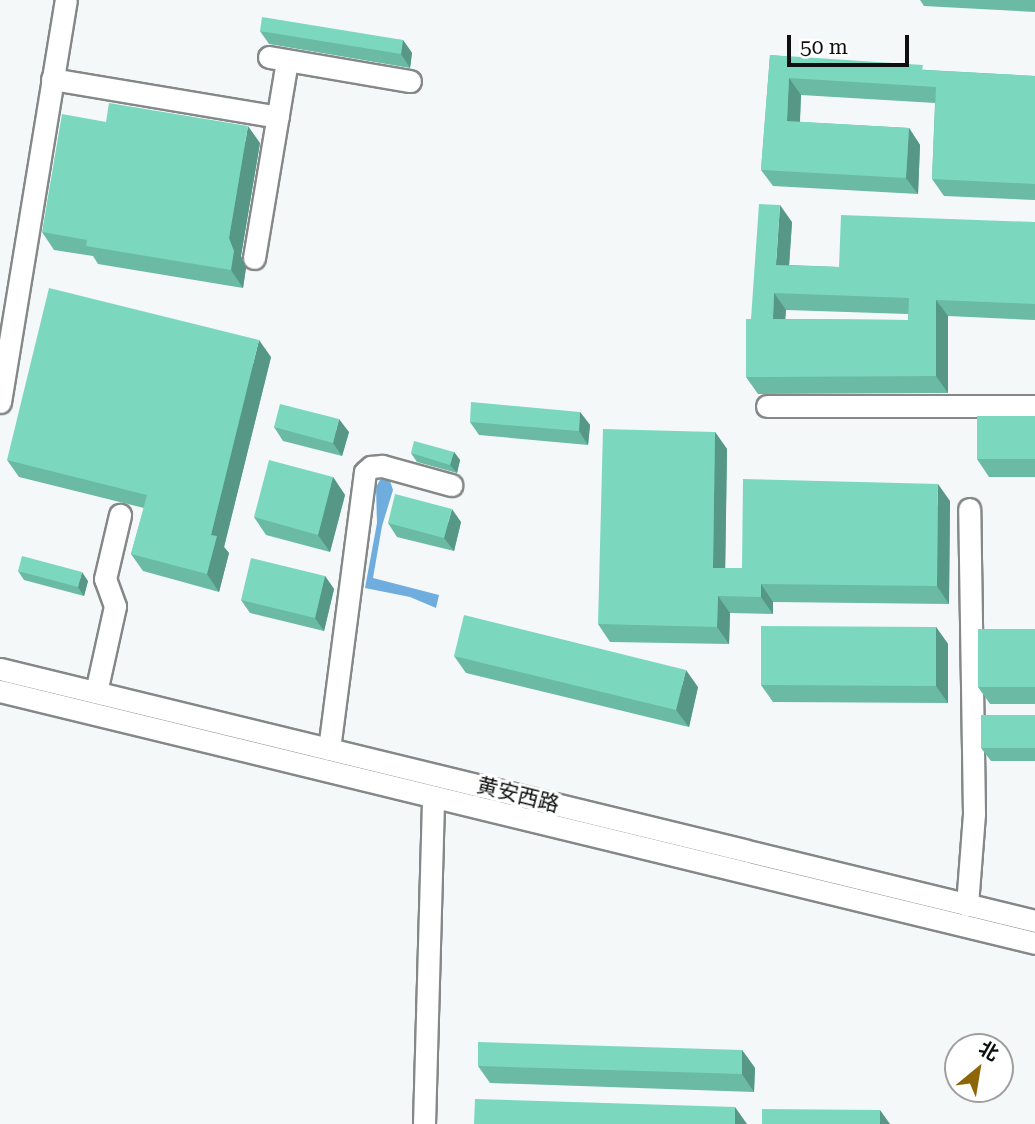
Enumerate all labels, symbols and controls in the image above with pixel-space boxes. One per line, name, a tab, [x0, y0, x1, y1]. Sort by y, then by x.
scale bar	[790, 21, 912, 65]
text: 50 m	[800, 35, 848, 59]
street label: 黄安西路	[474, 773, 562, 817]
north arrow	[944, 1033, 1014, 1103]
text: 北	[975, 1036, 1003, 1066]

